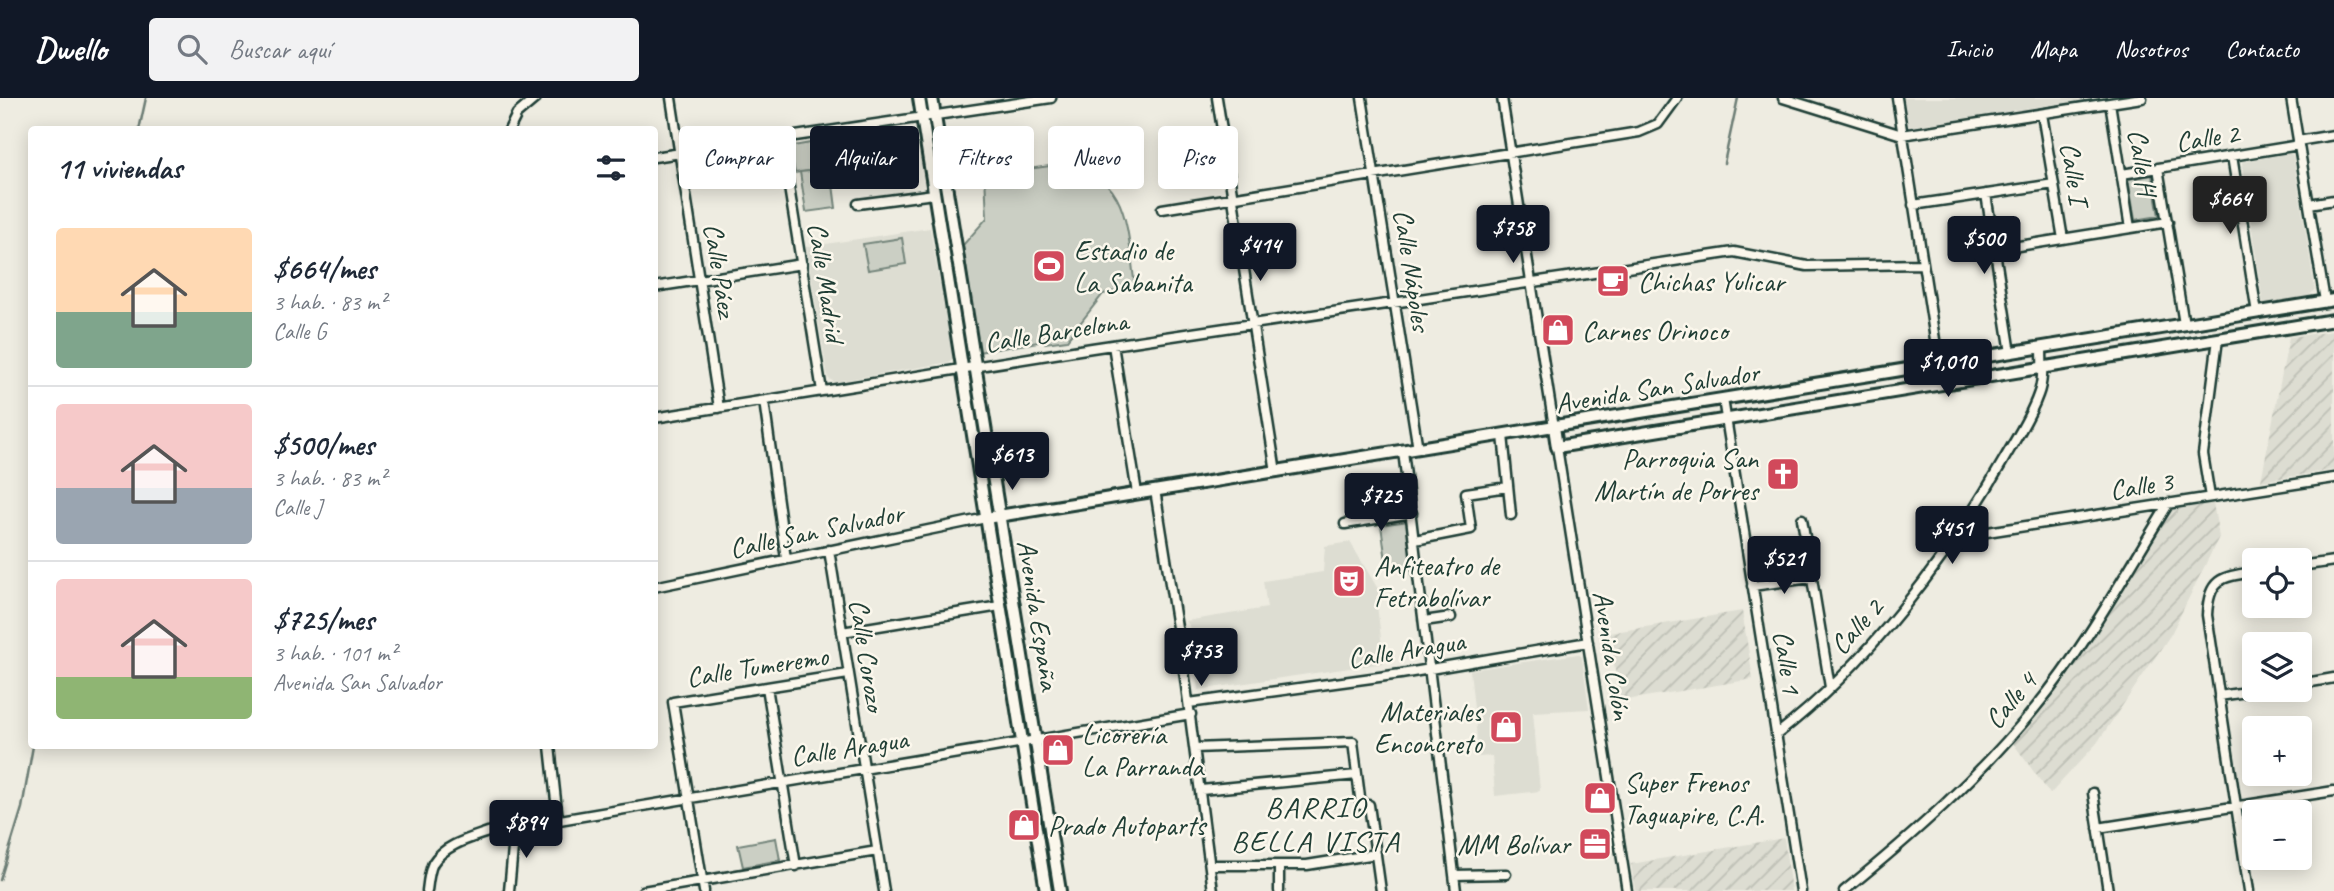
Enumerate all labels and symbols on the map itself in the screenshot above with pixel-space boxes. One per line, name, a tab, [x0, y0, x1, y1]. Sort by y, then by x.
street label: Calle 2	[2173, 115, 2243, 160]
street label: Calle H	[2120, 126, 2166, 202]
street label: Calle I	[2052, 140, 2098, 212]
pin: $664	[2189, 176, 2271, 236]
pin: $758	[1472, 206, 1554, 265]
street label: Calle Nápoles	[1386, 207, 1440, 336]
pin: $500	[1943, 216, 2025, 276]
street label: Calle Madrid	[800, 220, 854, 348]
street label: Calle Páez	[696, 221, 746, 322]
pin: $414	[1219, 223, 1301, 283]
place label: Estadio de La Sabanita	[1074, 233, 1194, 300]
sports icon: Estadio de La Sabanita	[1030, 247, 1068, 285]
cafe icon: Chichas Yulicar	[1594, 262, 1632, 300]
place label: Chichas Yulicar	[1638, 264, 1787, 299]
street label: Calle Barcelona	[982, 303, 1133, 360]
shop icon: Carnes Orinoco	[1539, 311, 1577, 349]
place label: Carnes Orinoco	[1582, 313, 1731, 348]
pin: $1,010	[1891, 340, 2005, 399]
street label: Avenida San Salvador	[1553, 354, 1763, 421]
pin: $613	[971, 432, 1053, 492]
place label: Parroquia San Martín de Porres	[1594, 441, 1760, 508]
church icon: Parroquia San Martín de Porres	[1764, 455, 1802, 493]
street label: Calle 3	[2107, 463, 2177, 508]
pin: $725	[1340, 474, 1422, 533]
street label: Calle San Salvador	[726, 494, 909, 566]
pin: $451	[1911, 506, 1993, 566]
pin: $521	[1743, 536, 1825, 596]
street label: Avenida España	[1009, 538, 1068, 694]
place label: Anfiteatro de Fetrabolívar	[1374, 548, 1501, 615]
theatre icon: Anfiteatro de Fetrabolívar	[1330, 562, 1368, 600]
street label: Avenida Colón	[1585, 588, 1640, 723]
street label: Calle 2	[1822, 589, 1892, 662]
street label: Calle Corozo	[841, 597, 894, 717]
street label: Calle Aragua	[1345, 623, 1469, 676]
pin: $753	[1160, 628, 1242, 688]
street label: Calle 1	[1765, 628, 1810, 697]
street label: Calle Tumeremo	[684, 638, 832, 695]
street label: Calle 4	[1977, 663, 2046, 736]
place label: Materiales Enconcreto	[1374, 694, 1484, 761]
shop icon: Materiales Enconcreto	[1487, 708, 1525, 746]
place label: Licorería La Parranda	[1082, 717, 1205, 784]
street label: Calle Aragua	[788, 721, 912, 774]
shop icon: Licorería La Parranda	[1039, 731, 1077, 769]
place label: Super Frenos Taguapire, C.A.	[1624, 765, 1764, 832]
shop icon: Super Frenos Taguapire, C.A.	[1581, 779, 1619, 817]
district label: BARRIO BELLA VISTA	[1231, 788, 1401, 860]
pin: $894	[485, 800, 567, 860]
shop icon: Prado Autoparts	[1005, 806, 1043, 844]
place label: Prado Autoparts	[1048, 808, 1208, 843]
office icon: MM Bolívar	[1576, 825, 1614, 863]
place label: MM Bolívar	[1457, 827, 1572, 862]

